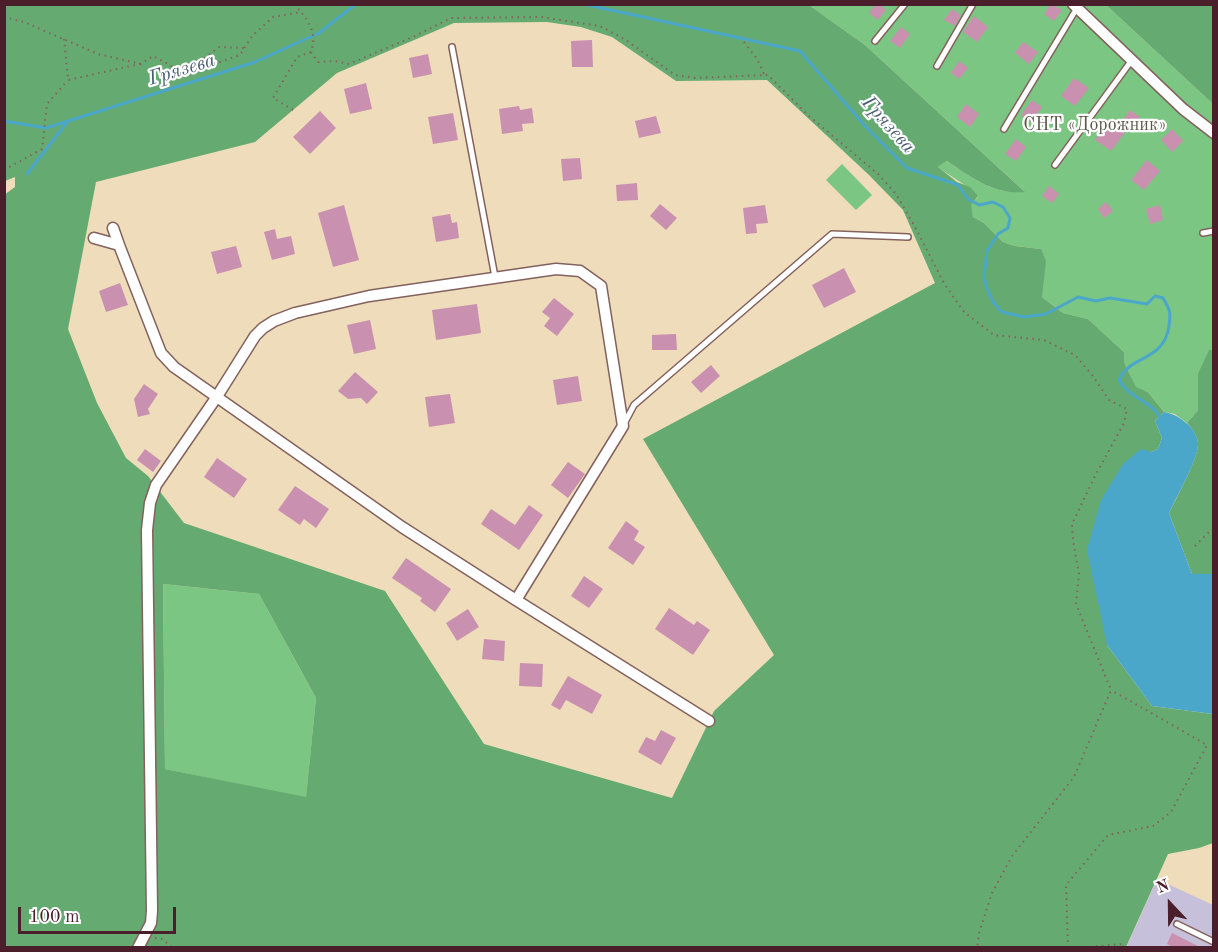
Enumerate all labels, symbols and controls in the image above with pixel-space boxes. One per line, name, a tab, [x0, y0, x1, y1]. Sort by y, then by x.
water label: Грязева	[145, 48, 219, 92]
water label: Грязева	[856, 91, 920, 159]
park label: СНТ «Дорожник»	[1023, 114, 1167, 136]
north arrow	[1140, 874, 1200, 934]
text: N	[1155, 878, 1172, 897]
scale bar	[21, 895, 178, 933]
text: 100 m	[29, 908, 80, 926]

